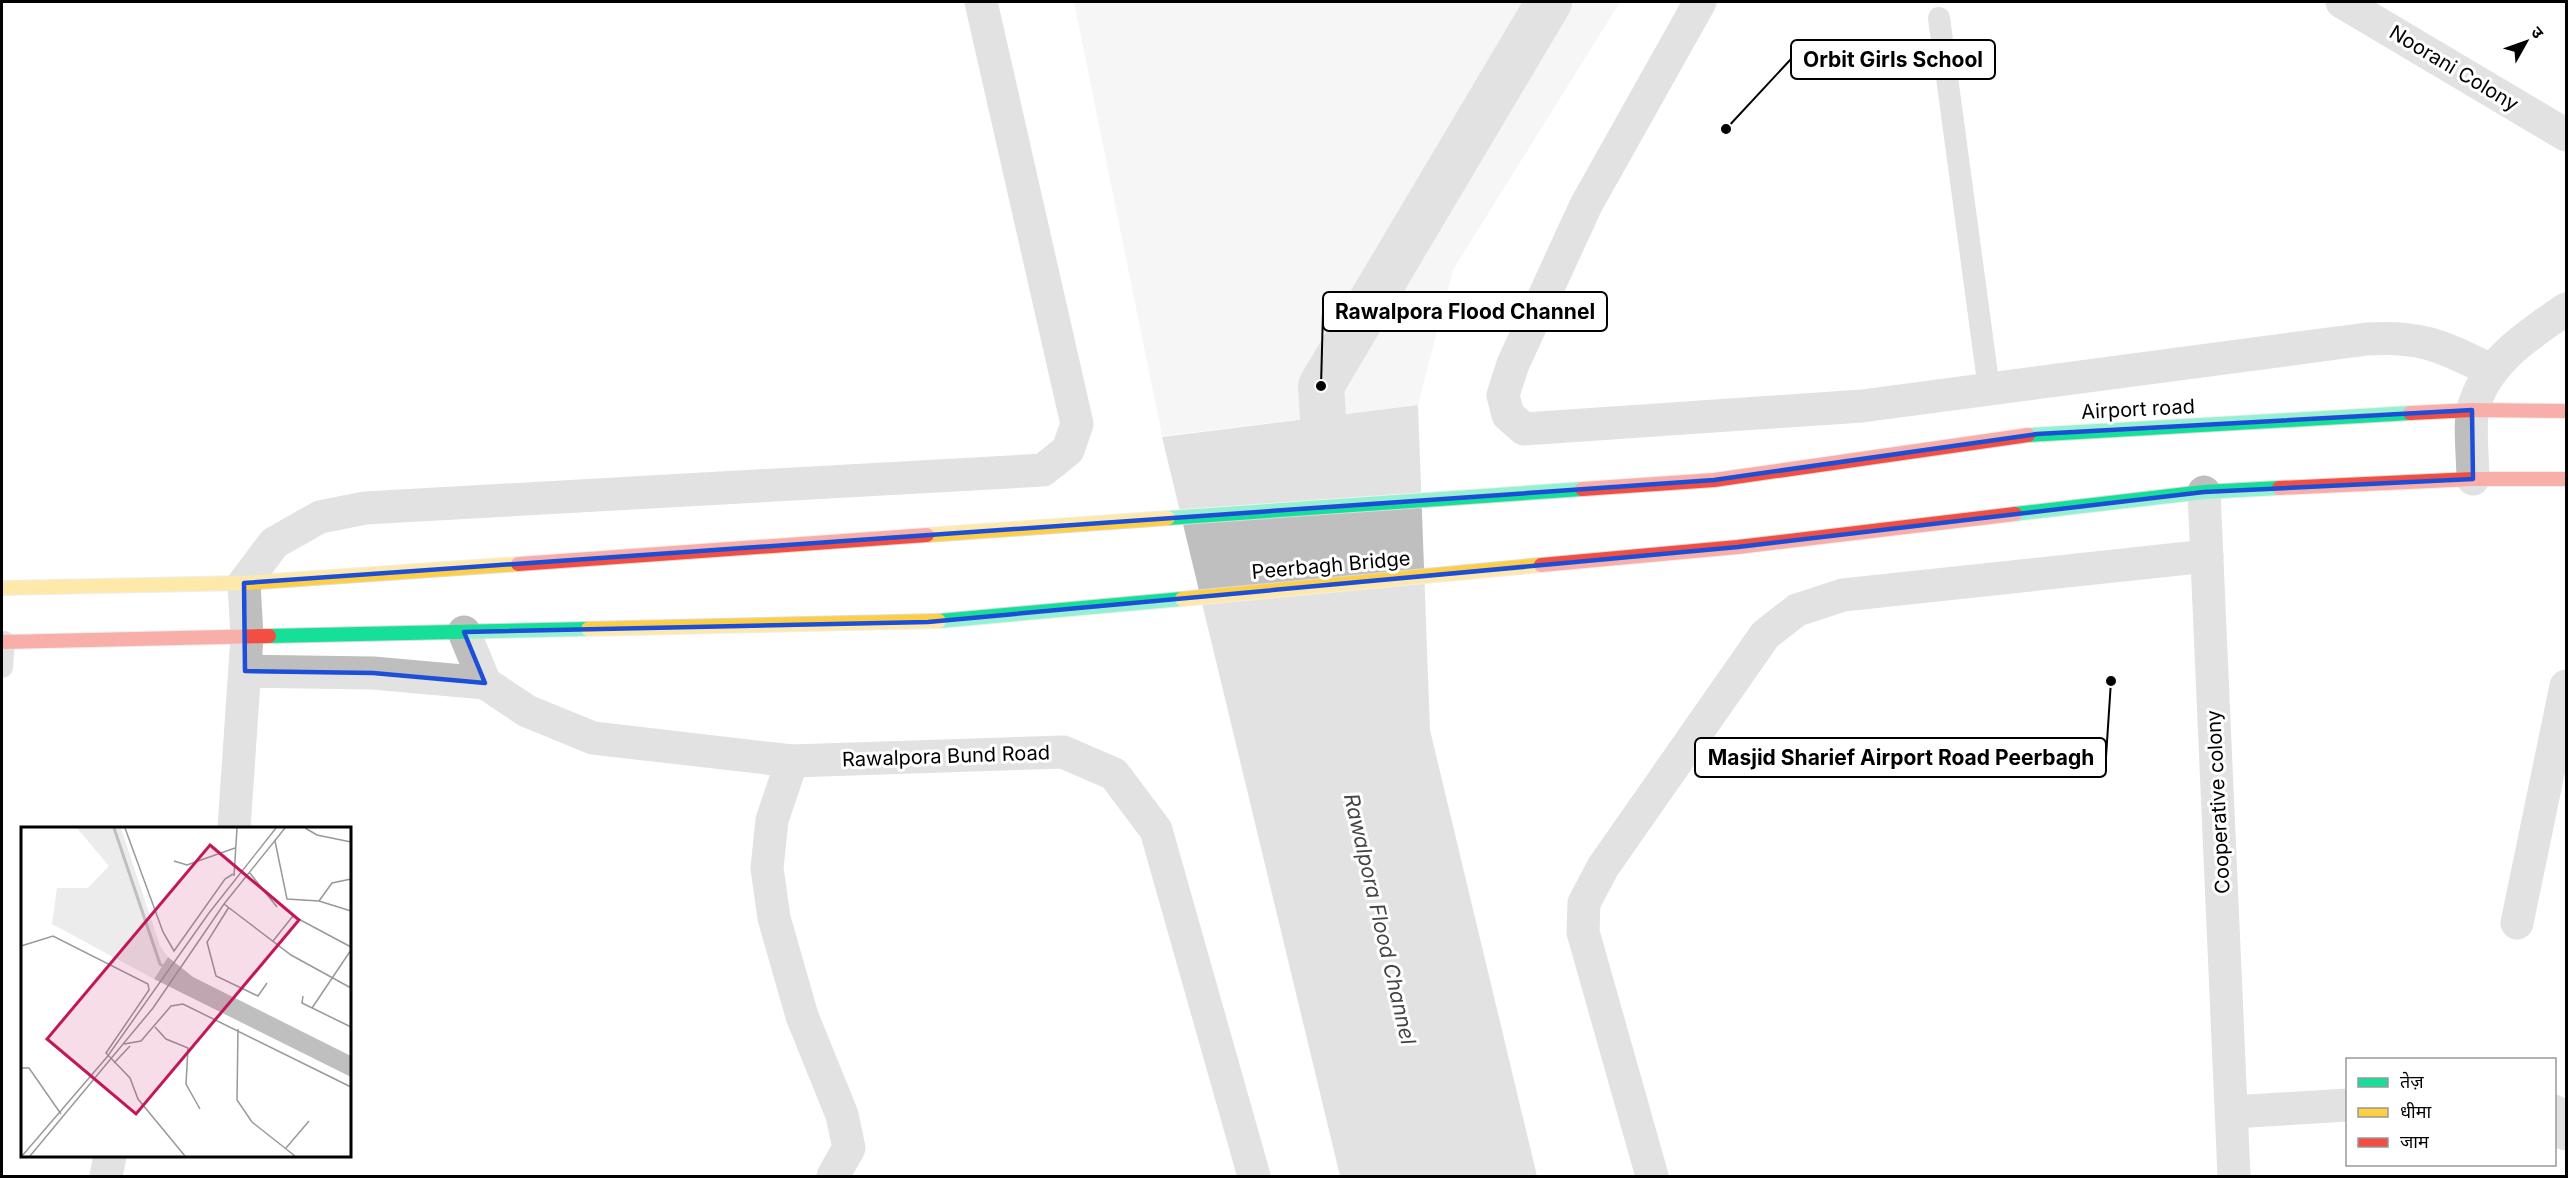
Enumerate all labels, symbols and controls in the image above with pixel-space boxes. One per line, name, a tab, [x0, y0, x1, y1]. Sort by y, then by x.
north arrow	[2496, 12, 2556, 72]
street label: Noorani Colony	[2385, 20, 2523, 116]
text: उ	[2527, 22, 2549, 43]
callout: Orbit Girls School	[1791, 40, 1995, 79]
text: Orbit Girls School	[1803, 47, 1983, 72]
callout: Rawalpora Flood Channel	[1323, 292, 1607, 331]
text: Rawalpora Flood Channel	[1335, 299, 1595, 324]
street label: Airport road	[2081, 394, 2195, 424]
street label: Peerbagh Bridge	[1251, 546, 1411, 584]
street label: Cooperative colony	[2201, 710, 2235, 894]
callout: Masjid Sharief Airport Road Peerbagh	[1695, 738, 2106, 777]
street label: Rawalpora Bund Road	[842, 740, 1050, 772]
text: Masjid Sharief Airport Road Peerbagh	[1708, 745, 2094, 770]
water label: Rawalpora Flood Channel	[1339, 791, 1421, 1048]
inset map	[21, 827, 351, 1157]
legend	[2346, 1058, 2556, 1166]
text: तेज़	[2400, 1071, 2424, 1092]
text: धीमा	[2400, 1101, 2431, 1122]
text: जाम	[2400, 1131, 2430, 1152]

